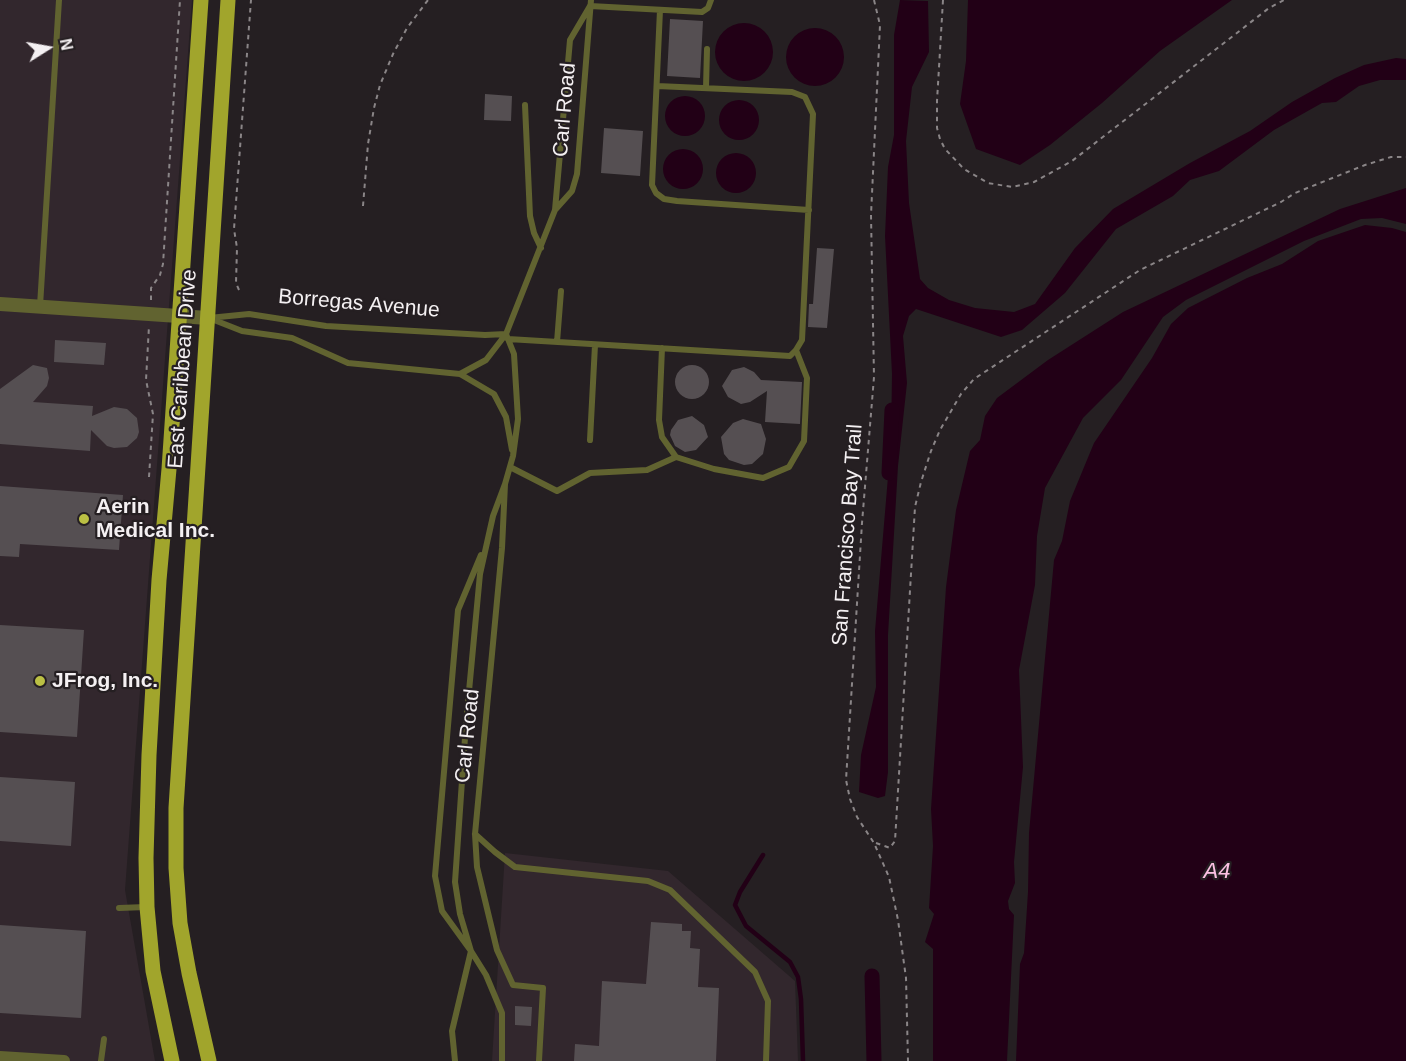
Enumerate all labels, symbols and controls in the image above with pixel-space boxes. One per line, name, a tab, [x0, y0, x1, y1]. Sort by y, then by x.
north arrow	[18, 18, 78, 78]
text: N	[57, 37, 76, 52]
street label: Carl Road	[548, 62, 582, 158]
street label: East Caribbean Drive	[163, 269, 203, 469]
street label: Borregas Avenue	[277, 284, 441, 324]
street label: San Francisco Bay Trail	[828, 423, 868, 647]
place label: Aerin Medical Inc.	[96, 494, 215, 544]
marker: Aerin Medical Inc.	[77, 512, 91, 526]
place label: JFrog, Inc.	[52, 668, 158, 694]
marker: JFrog, Inc.	[33, 674, 47, 688]
street label: Carl Road	[451, 688, 485, 784]
water label: A4	[1204, 859, 1230, 885]

